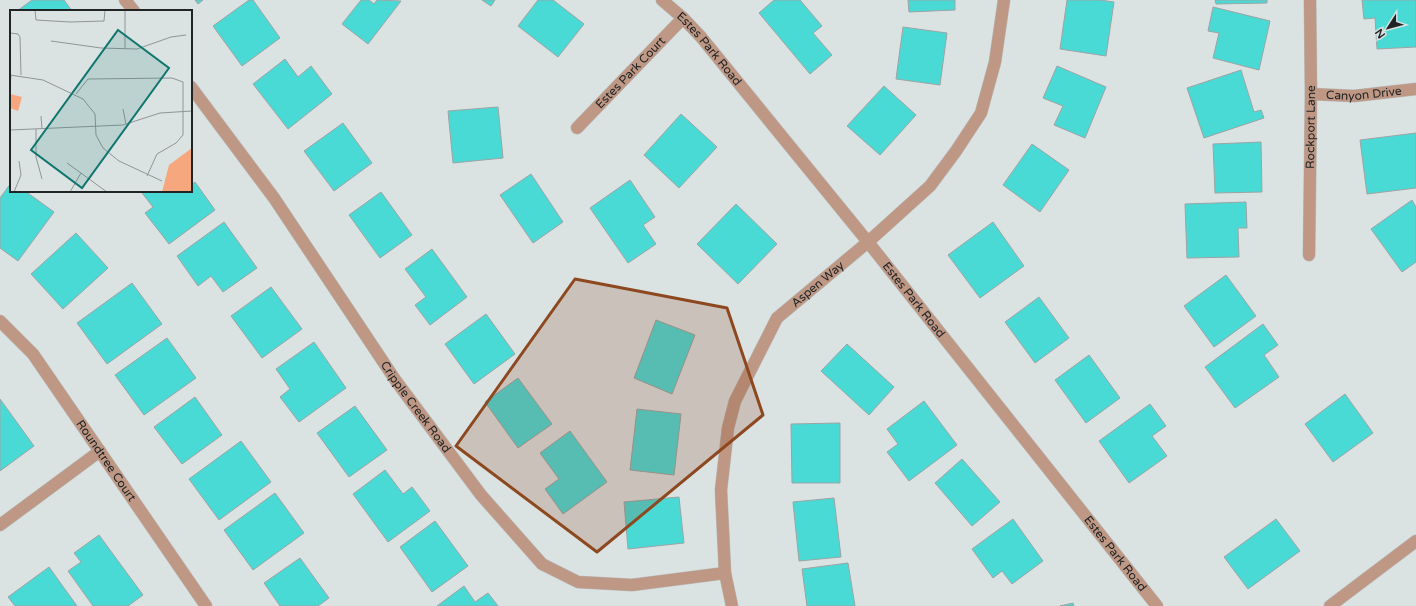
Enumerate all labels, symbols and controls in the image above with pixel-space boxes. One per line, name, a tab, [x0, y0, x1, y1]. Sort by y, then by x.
north arrow	[1368, 8, 1408, 48]
street label: Estes Park Road	[674, 9, 745, 88]
inset map	[10, 10, 192, 192]
text: N	[1372, 26, 1388, 41]
street label: Estes Park Court	[593, 33, 668, 111]
street label: Canyon Drive	[1326, 84, 1403, 103]
street label: Rockport Lane	[1303, 85, 1318, 169]
street label: Aspen Way	[788, 258, 847, 310]
street label: Estes Park Road	[880, 259, 948, 340]
street label: Cripple Creek Road	[378, 358, 454, 455]
street label: Roundtree Court	[73, 417, 139, 504]
street label: Estes Park Road	[1081, 513, 1150, 594]

